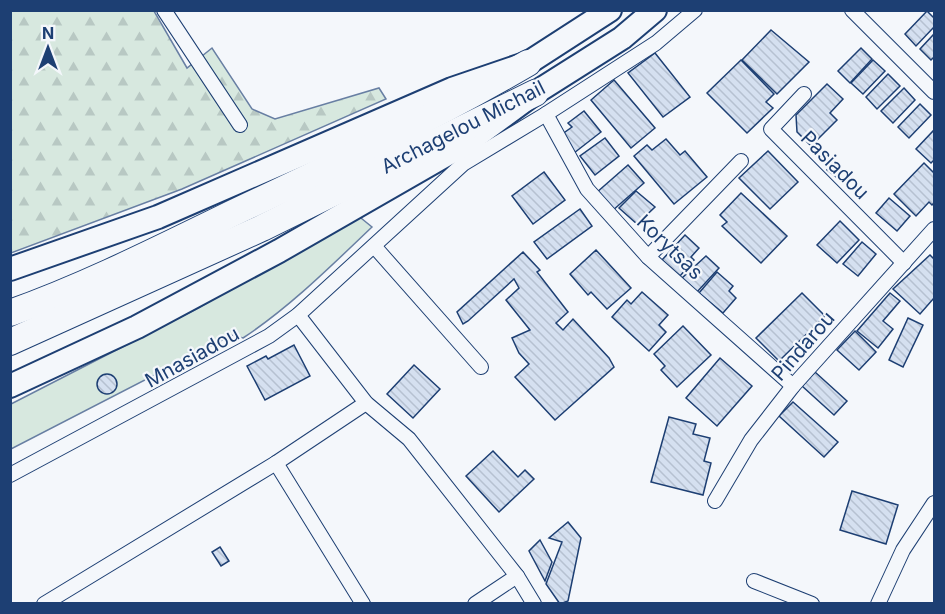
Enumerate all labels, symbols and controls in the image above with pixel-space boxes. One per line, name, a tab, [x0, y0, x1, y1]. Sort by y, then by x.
north arrow	[18, 18, 78, 78]
text: N	[42, 23, 54, 43]
street label: Archagelou Michail	[377, 75, 549, 179]
street label: Pasiadou	[796, 126, 874, 204]
street label: Korytsas	[632, 210, 708, 284]
street label: Pindarou	[766, 306, 840, 386]
street label: Mnasiadou	[141, 321, 243, 393]

